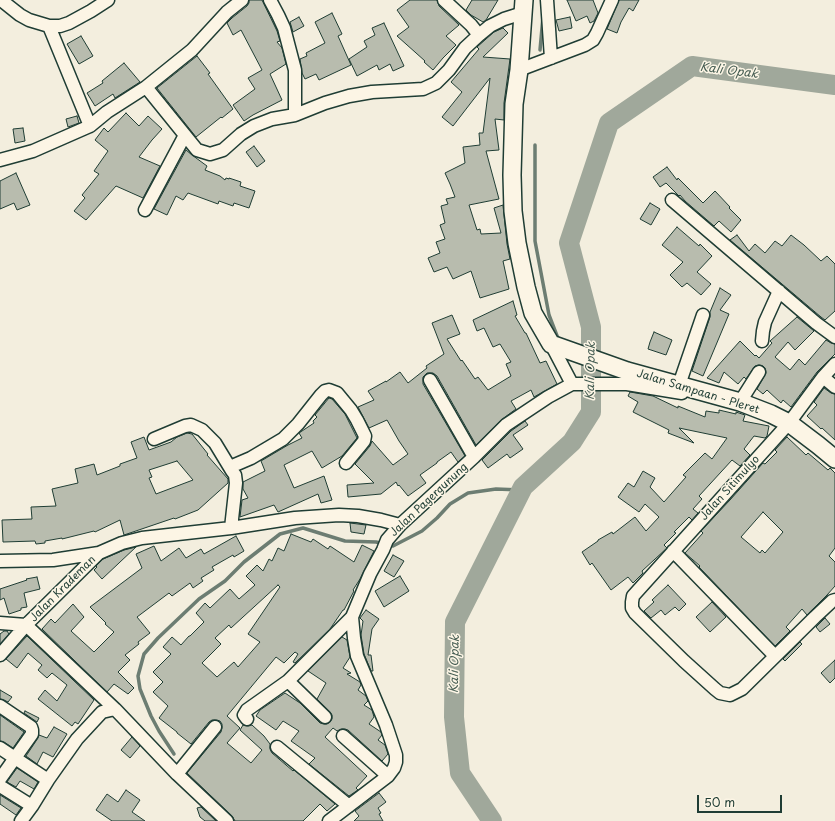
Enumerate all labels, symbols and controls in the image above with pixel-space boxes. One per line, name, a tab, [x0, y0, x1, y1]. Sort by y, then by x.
water label: Kali Opak	[699, 60, 759, 82]
water label: Kali Opak	[583, 342, 599, 400]
street label: Jalan Sampaan - Pleret	[635, 367, 761, 417]
street label: Jalan Sitimulyo	[697, 453, 763, 523]
street label: Jalan Pagergunung	[387, 461, 471, 539]
street label: Jalan Krademan	[27, 553, 99, 625]
water label: Kali Opak	[447, 635, 463, 693]
scale bar	[699, 787, 784, 813]
text: 50 m	[704, 793, 735, 811]

